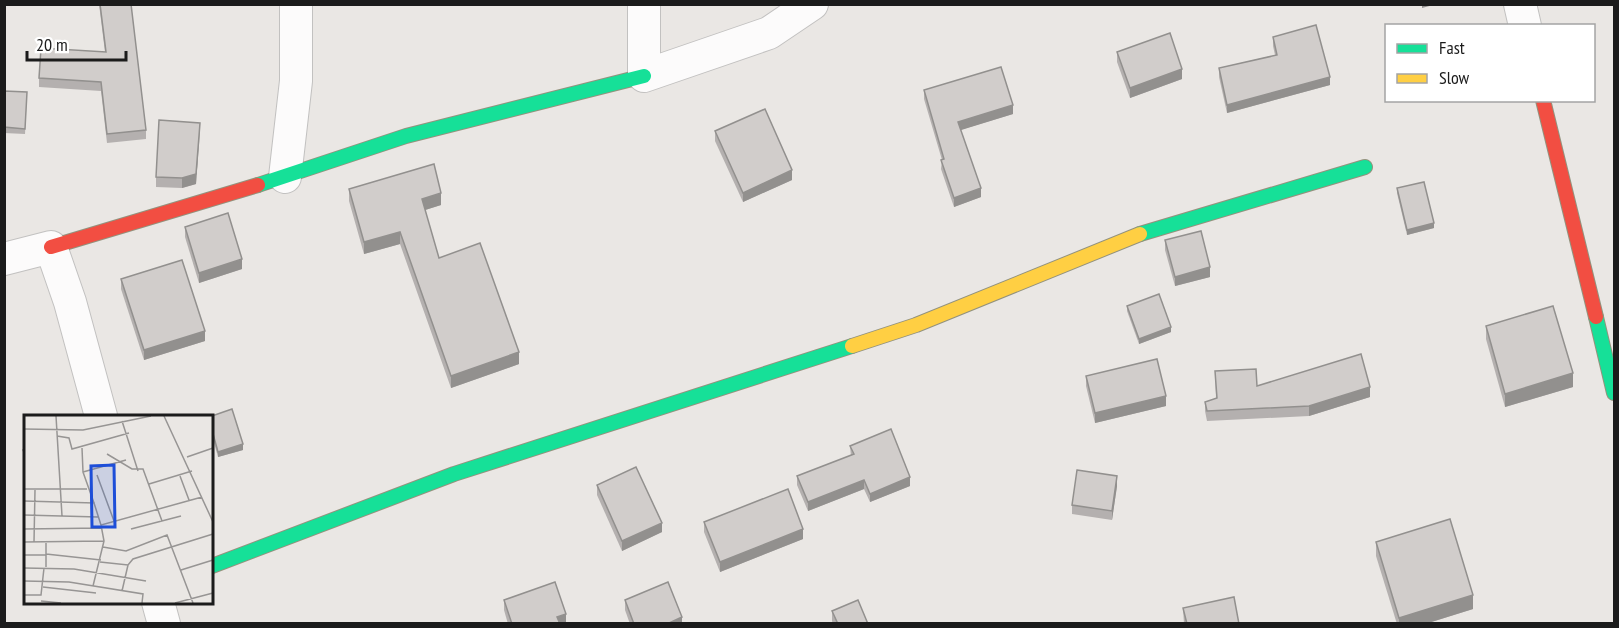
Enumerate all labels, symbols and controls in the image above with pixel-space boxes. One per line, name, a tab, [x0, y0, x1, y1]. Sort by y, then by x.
scale bar	[27, 24, 126, 62]
legend	[1385, 24, 1595, 102]
text: 20 m	[36, 33, 68, 56]
text: Fast	[1439, 36, 1465, 59]
text: Slow	[1439, 66, 1470, 89]
inset map	[24, 415, 213, 604]

